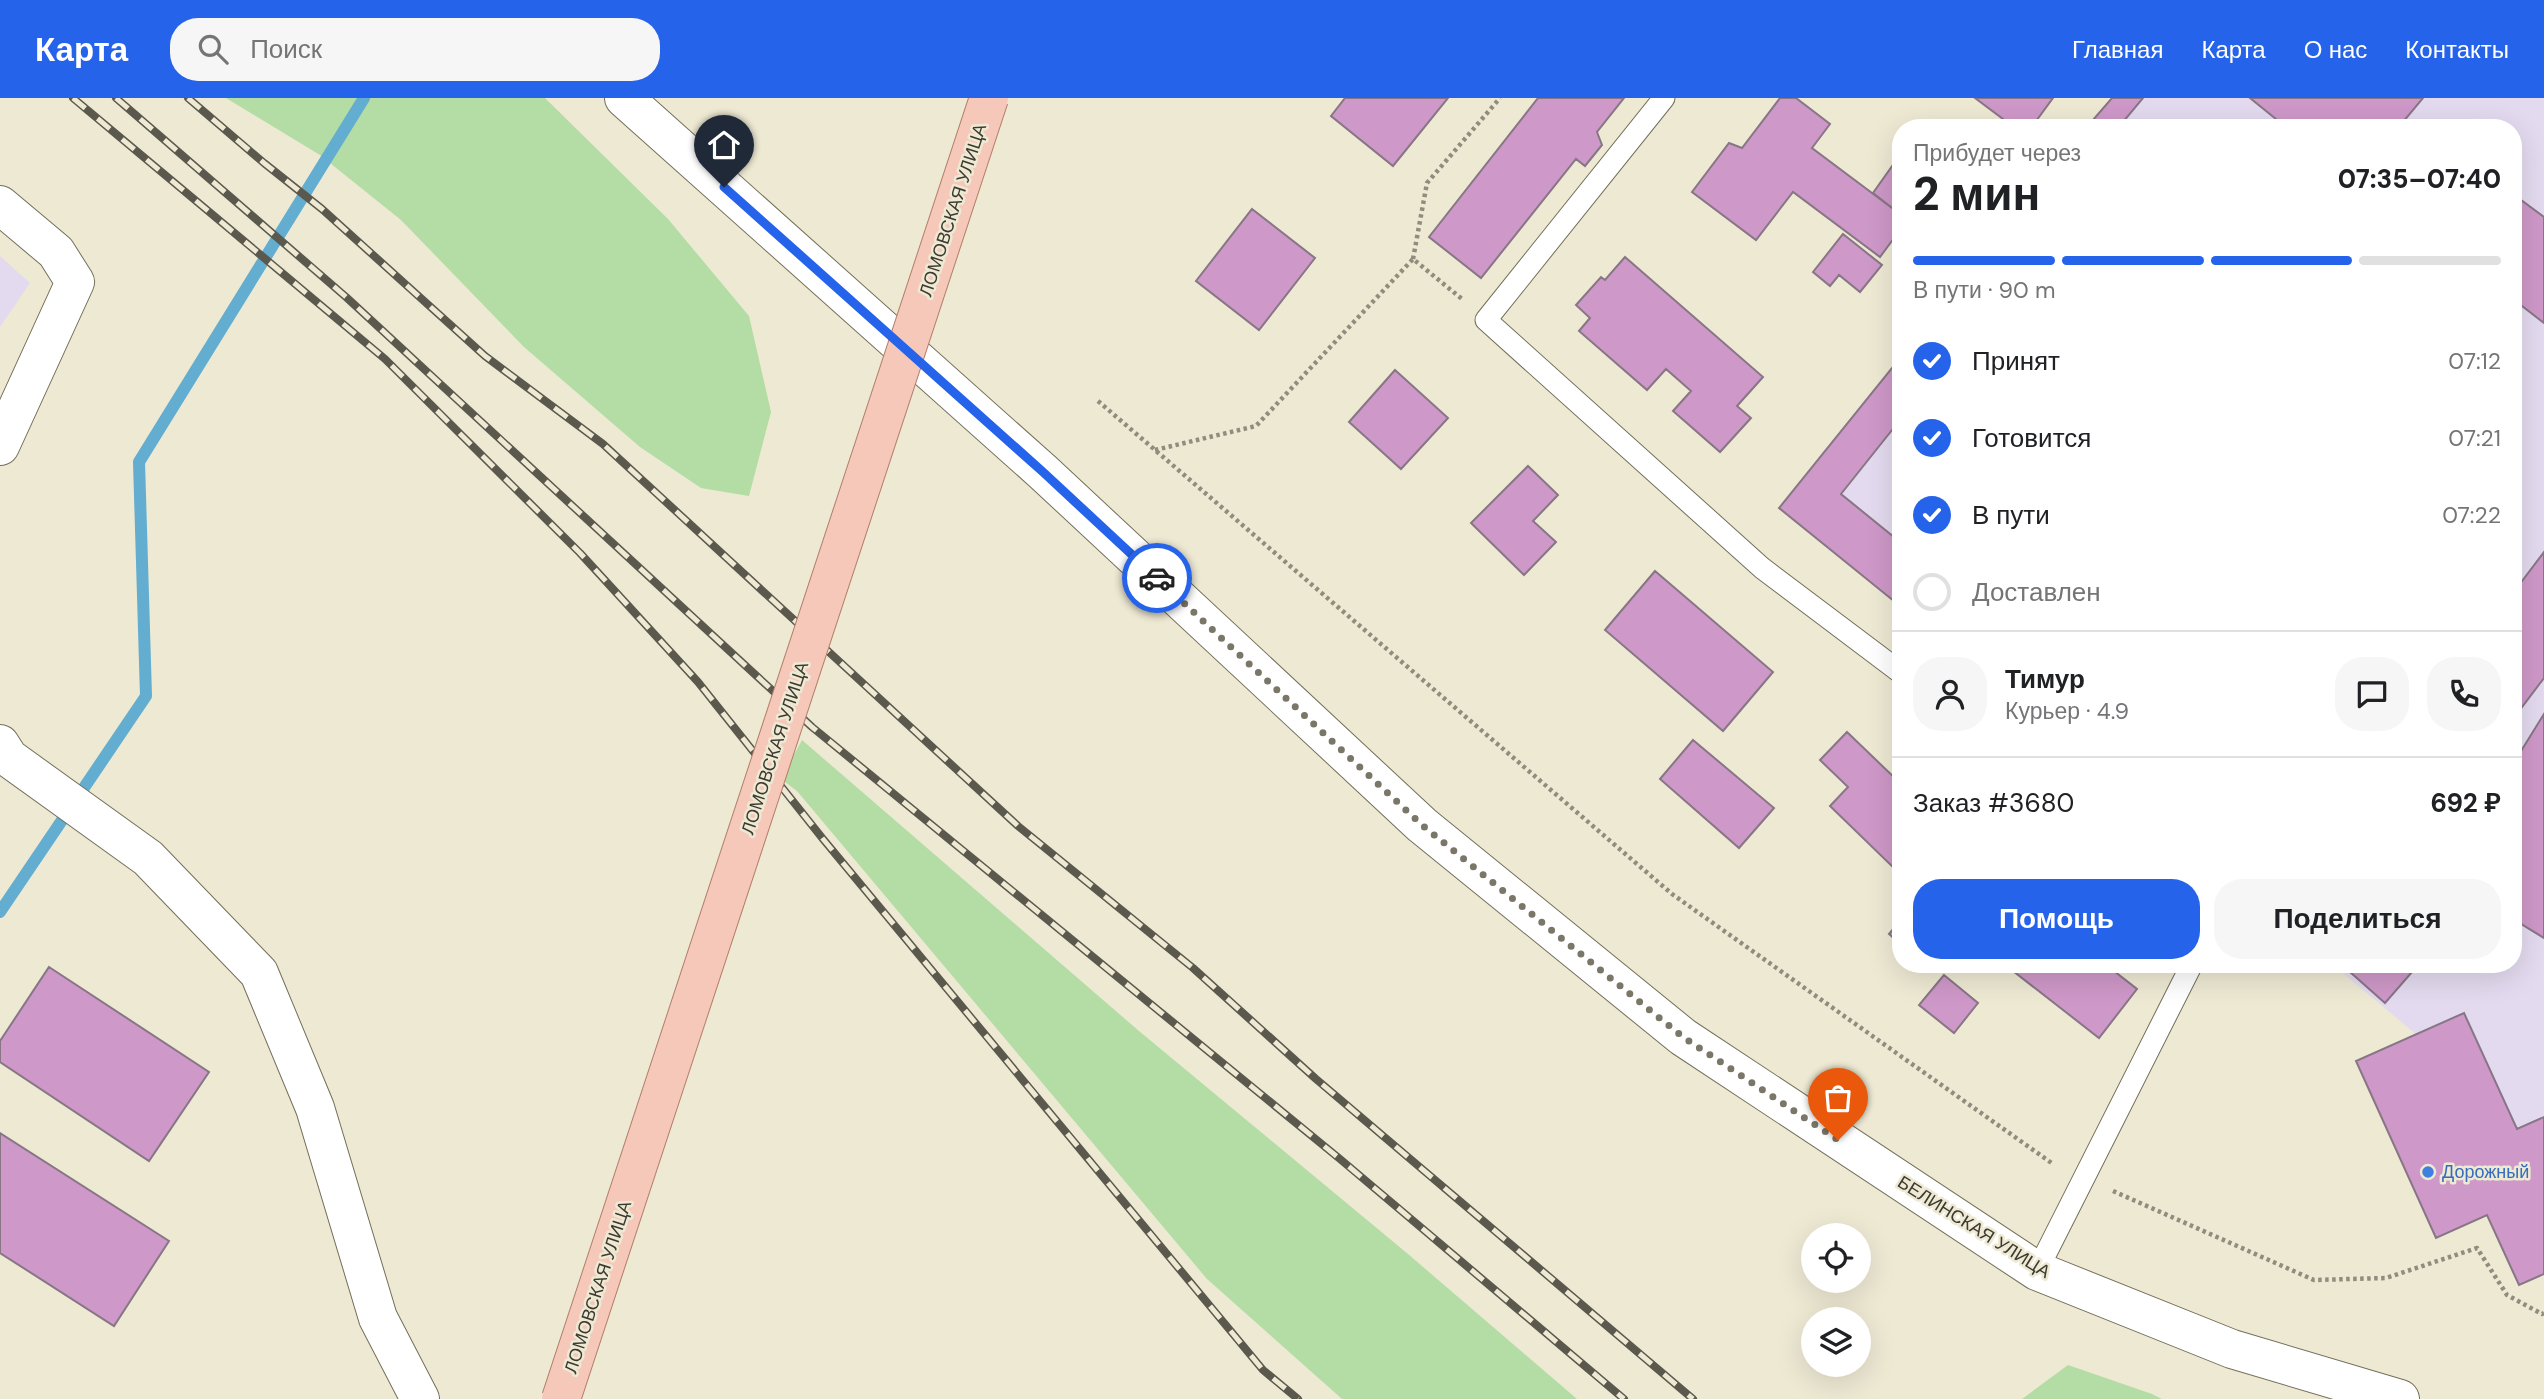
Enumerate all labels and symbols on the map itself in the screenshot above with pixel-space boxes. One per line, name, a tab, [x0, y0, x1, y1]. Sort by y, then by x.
pin	[694, 115, 754, 187]
street label: ЛОМОВСКАЯ УЛИЦА	[914, 121, 992, 299]
courier	[1122, 543, 1192, 613]
street label: ЛОМОВСКАЯ УЛИЦА	[736, 659, 814, 837]
pin	[1808, 1068, 1868, 1140]
place label: Дорожный	[2442, 1160, 2529, 1184]
marker: Дорожный	[2420, 1164, 2436, 1180]
street label: БЕЛИНСКАЯ УЛИЦА	[1893, 1170, 2055, 1284]
street label: ЛОМОВСКАЯ УЛИЦА	[559, 1198, 637, 1376]

